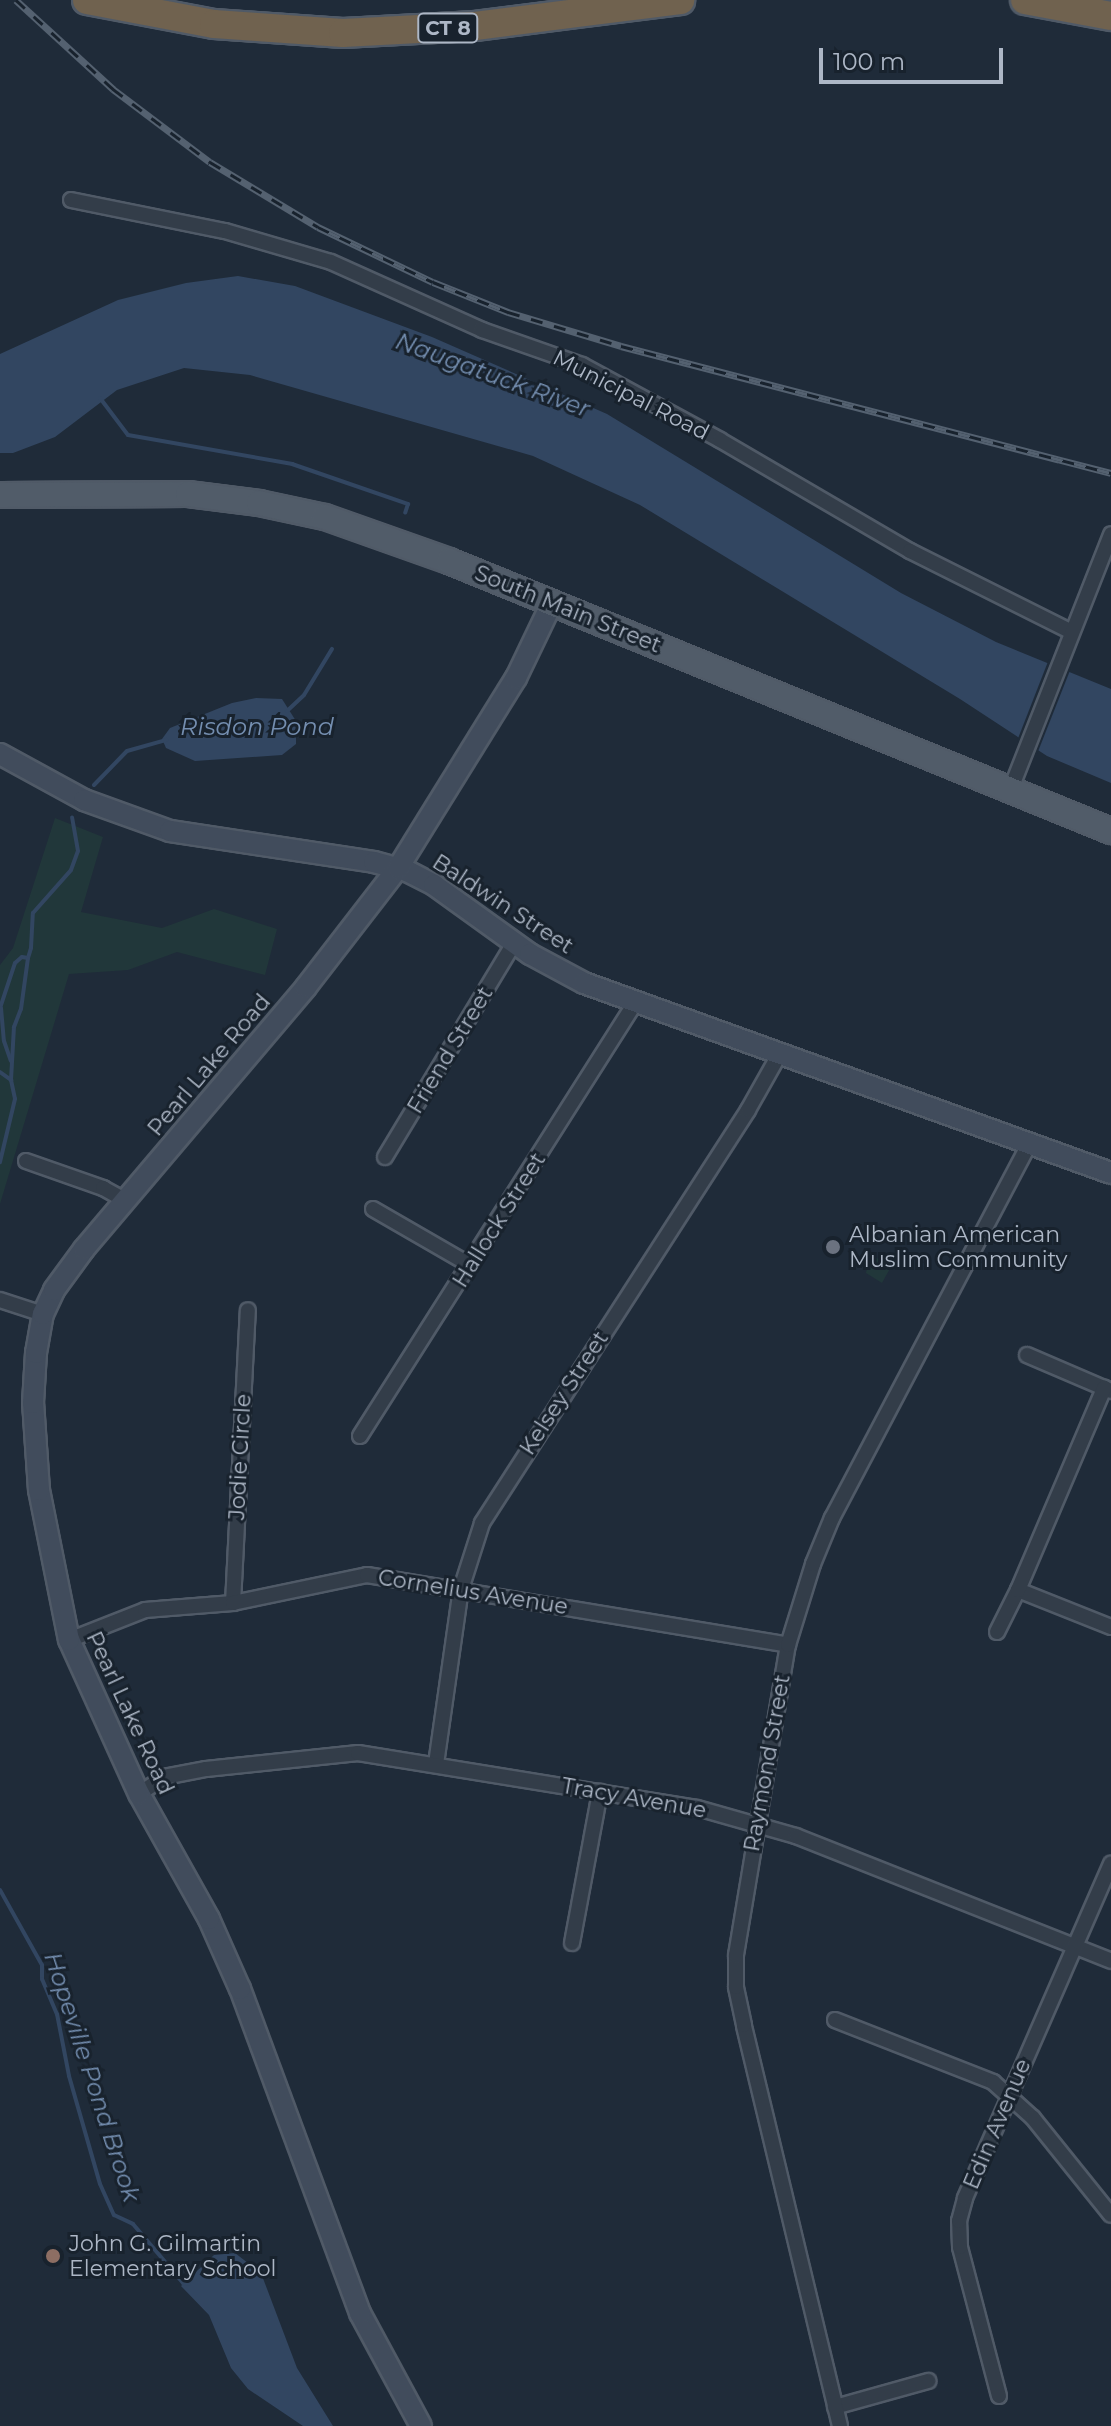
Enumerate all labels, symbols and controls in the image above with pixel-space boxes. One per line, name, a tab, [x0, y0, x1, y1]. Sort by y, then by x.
road number: CT 8	[416, 12, 480, 44]
scale bar	[823, 32, 1007, 82]
text: 100 m	[833, 47, 905, 76]
water label: Naugatuck River	[392, 326, 594, 424]
street label: Municipal Road	[548, 344, 714, 446]
street label: South Main Street	[471, 560, 665, 658]
water label: Risdon Pond	[180, 713, 334, 741]
street label: Baldwin Street	[428, 849, 578, 959]
street label: Friend Street	[402, 982, 498, 1118]
street label: Pearl Lake Road	[142, 989, 276, 1141]
street label: Hallock Street	[447, 1148, 551, 1292]
place label: Albanian American Muslim Community	[849, 1221, 1068, 1272]
marker: Albanian American Muslim Community	[824, 1238, 842, 1256]
street label: Kelsey Street	[514, 1326, 614, 1460]
street label: Jodie Circle	[224, 1393, 256, 1521]
street label: Cornelius Avenue	[376, 1564, 570, 1620]
street label: Pearl Lake Road	[81, 1627, 179, 1799]
street label: Raymond Street	[738, 1672, 796, 1854]
street label: Tracy Avenue	[560, 1772, 708, 1824]
water label: Hopeville Pond Brook	[38, 1949, 146, 2205]
street label: Edin Avenue	[958, 2055, 1036, 2193]
place label: John G. Gilmartin Elementary School	[69, 2230, 276, 2282]
marker: John G. Gilmartin Elementary School	[44, 2247, 62, 2265]

